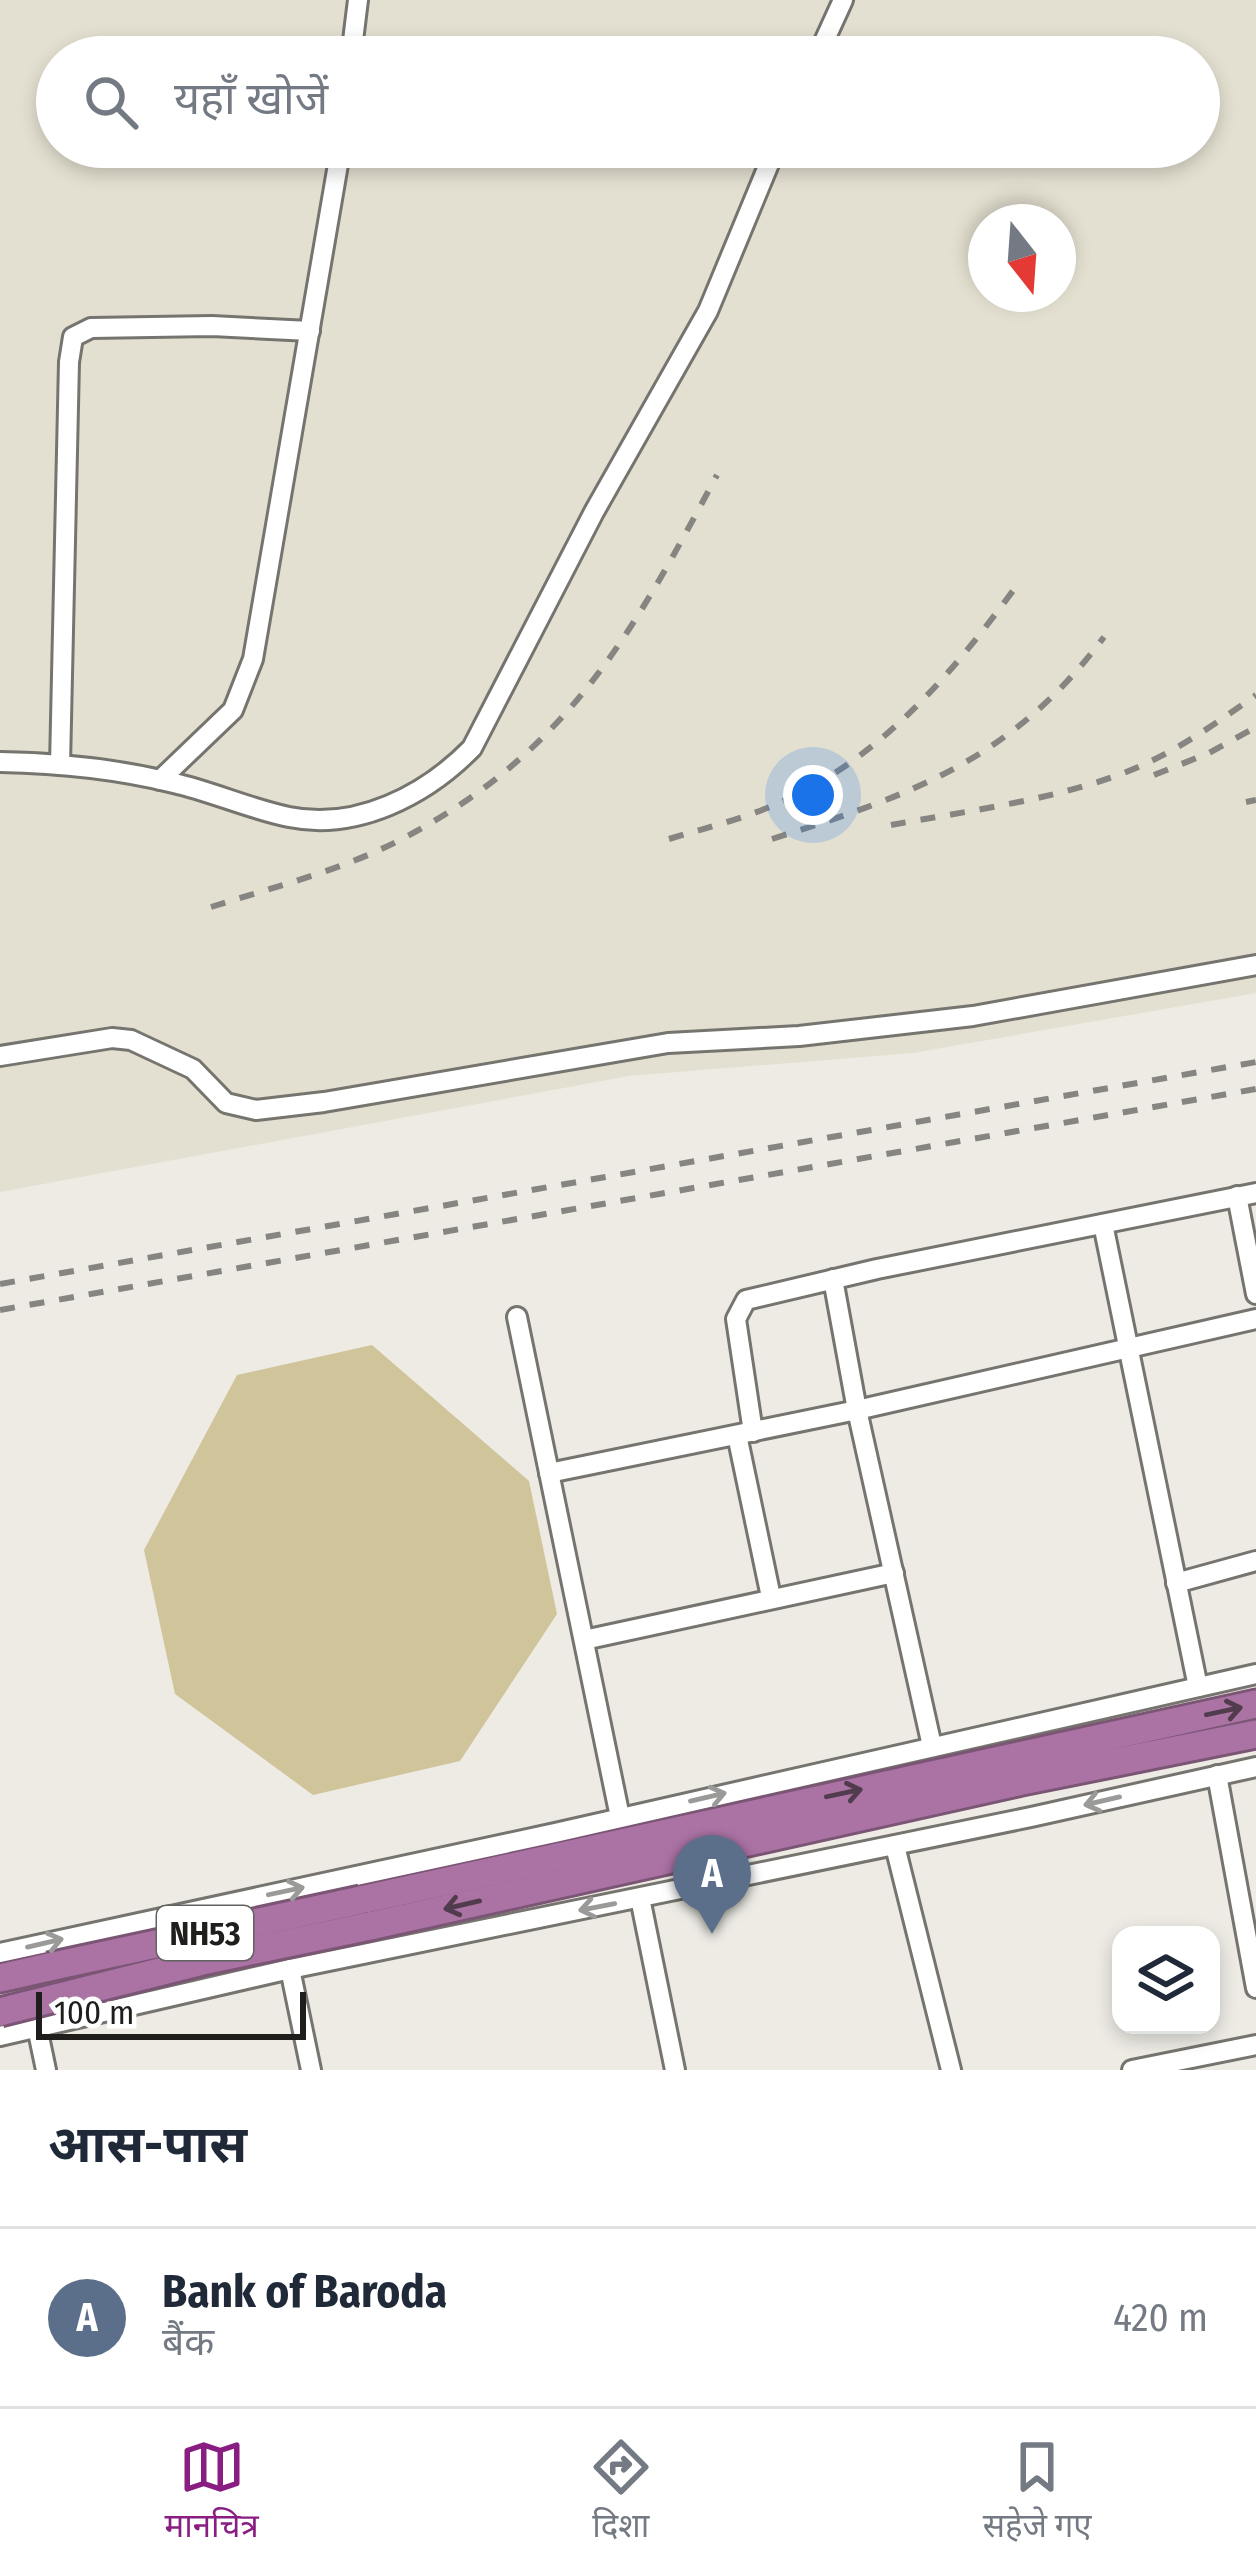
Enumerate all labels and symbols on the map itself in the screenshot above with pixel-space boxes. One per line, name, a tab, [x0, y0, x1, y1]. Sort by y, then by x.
north arrow	[968, 204, 1076, 312]
your location	[783, 765, 843, 825]
one-way arrow	[1204, 1699, 1242, 1722]
one-way arrow	[825, 1781, 863, 1804]
one-way arrow	[689, 1785, 727, 1808]
one-way arrow	[1084, 1791, 1122, 1814]
pin: A	[673, 1835, 751, 1934]
one-way arrow	[267, 1878, 305, 1901]
one-way arrow	[443, 1895, 481, 1917]
one-way arrow	[579, 1896, 617, 1919]
road number: NH53	[157, 1906, 253, 1960]
one-way arrow	[25, 1931, 63, 1953]
scale bar	[36, 1986, 306, 2039]

